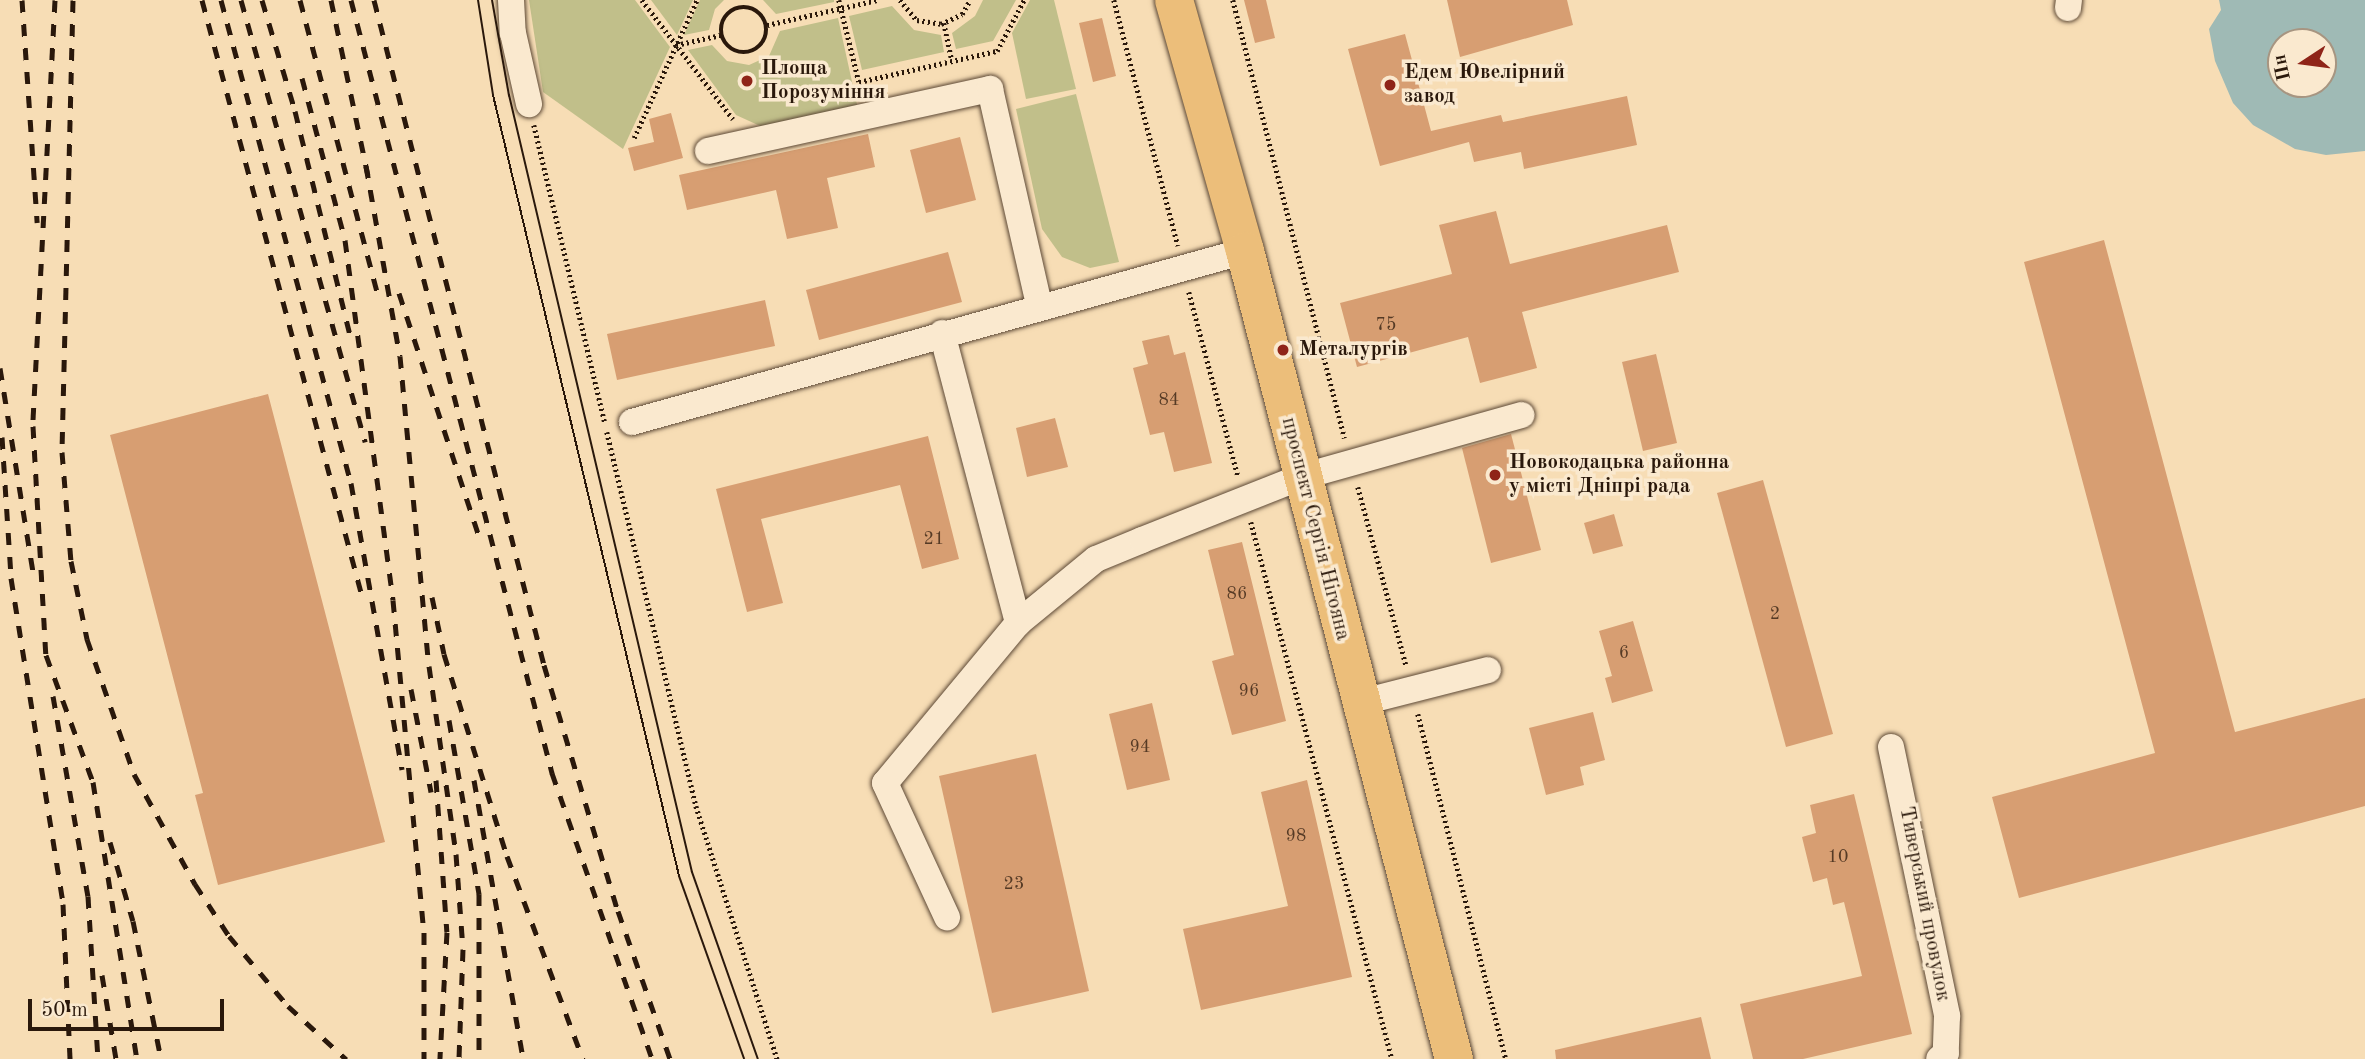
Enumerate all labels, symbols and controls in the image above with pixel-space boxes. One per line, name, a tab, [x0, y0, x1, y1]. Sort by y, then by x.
north arrow	[2267, 28, 2337, 98]
text: Пн	[2271, 52, 2295, 82]
place label: Площа Порозуміння	[761, 56, 885, 106]
place label: Едем Ювелірний завод	[1404, 60, 1565, 110]
marker: Площа Порозуміння	[739, 73, 755, 89]
marker: Едем Ювелірний завод	[1382, 77, 1398, 93]
house number: 75	[1376, 314, 1396, 336]
place label: Металургів	[1299, 337, 1408, 363]
marker: Металургів	[1273, 340, 1293, 360]
house number: 84	[1159, 389, 1179, 411]
street label: проспект Сергія Нігояна	[1275, 415, 1355, 643]
place label: Новокодацька районна у місті Дніпрі рада	[1509, 450, 1729, 500]
marker: Новокодацька районна у місті Дніпрі рада	[1487, 467, 1503, 483]
house number: 21	[924, 528, 944, 550]
house number: 86	[1227, 583, 1247, 605]
house number: 2	[1770, 603, 1780, 625]
house number: 6	[1619, 642, 1629, 664]
house number: 96	[1239, 680, 1259, 702]
house number: 94	[1130, 736, 1150, 758]
street label: Тиверський провулок	[1893, 804, 1955, 1004]
house number: 98	[1286, 825, 1306, 847]
house number: 10	[1828, 846, 1848, 868]
house number: 23	[1004, 873, 1024, 895]
scale bar	[32, 986, 228, 1030]
text: 50 m	[41, 1000, 88, 1021]

